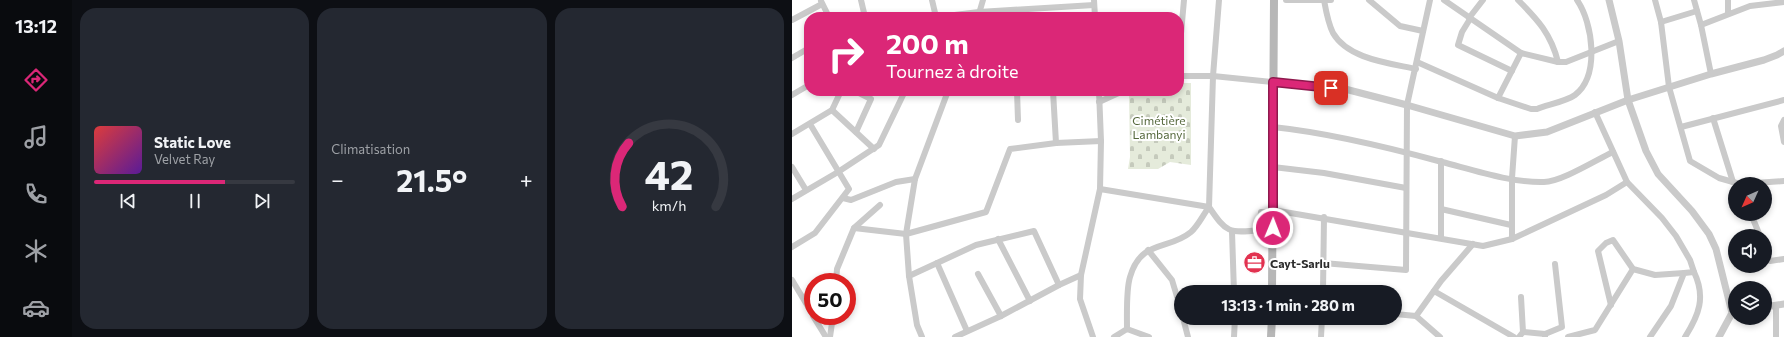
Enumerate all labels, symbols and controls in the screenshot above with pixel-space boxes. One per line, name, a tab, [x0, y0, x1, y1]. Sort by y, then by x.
text: 13:12	[15, 15, 57, 37]
text: 200 m	[886, 26, 969, 60]
icon: right	[820, 28, 872, 80]
text: Tournez à droite	[886, 60, 1019, 82]
icon: directions	[22, 66, 50, 94]
pin	[1314, 71, 1348, 105]
icon: arrive	[1320, 77, 1342, 99]
park label: Cimétière Lambanyi	[1132, 113, 1186, 141]
icon: music	[22, 123, 50, 151]
text: Static Love	[154, 133, 231, 151]
text: Climatisation	[331, 141, 410, 157]
text: 42	[645, 147, 694, 198]
text: Velvet Ray	[154, 151, 215, 167]
text: 21.5°	[396, 161, 467, 198]
text: −	[331, 166, 344, 193]
text: +	[520, 166, 533, 193]
north arrow	[1728, 177, 1772, 221]
map controls	[1728, 177, 1772, 325]
icon: phone	[22, 180, 50, 208]
icon: previous	[117, 190, 139, 212]
icon: pause	[184, 190, 206, 212]
icon: next	[251, 190, 273, 212]
text: km/h	[652, 195, 687, 213]
position arrow	[1252, 207, 1294, 249]
button: sound	[1728, 229, 1772, 273]
icon: climate	[22, 237, 50, 265]
office icon: Cayt-Sarlu	[1242, 250, 1268, 276]
place label: Cayt-Sarlu	[1270, 256, 1330, 270]
speed limit sign: 50	[804, 273, 856, 325]
button: layers	[1728, 281, 1772, 325]
icon: car	[22, 294, 50, 322]
text: 13:13 · 1 min · 280 m	[1221, 296, 1355, 314]

